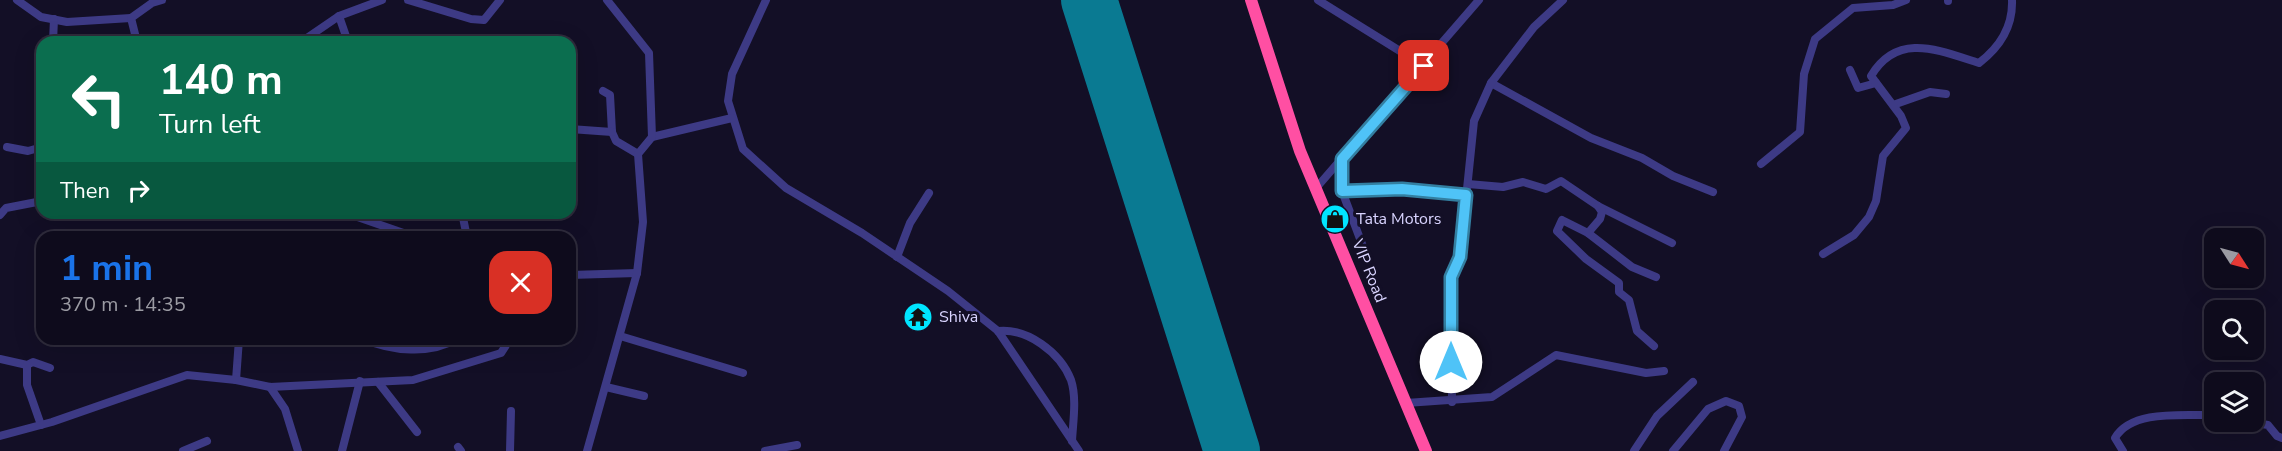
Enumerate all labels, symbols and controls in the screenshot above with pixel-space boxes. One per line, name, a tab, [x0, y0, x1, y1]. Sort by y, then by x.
pin	[1398, 40, 1449, 91]
icon: arrive	[1407, 49, 1440, 82]
text: 140 m	[159, 52, 283, 109]
icon: left	[60, 60, 138, 138]
text: Turn left	[159, 106, 260, 143]
icon: right	[122, 174, 155, 207]
text: Then	[60, 176, 110, 206]
shop icon: Tata Motors	[1319, 203, 1351, 235]
place label: Tata Motors	[1356, 208, 1441, 230]
north arrow	[2204, 228, 2264, 288]
map controls	[2204, 228, 2264, 432]
street label: VIP Road	[1346, 235, 1392, 306]
text: 1 min	[60, 244, 153, 293]
button: close	[489, 251, 552, 314]
text: 370 m · 14:35	[60, 291, 186, 318]
button: search	[2204, 300, 2264, 360]
temple icon: Shiva	[902, 301, 934, 333]
place label: Shiva	[939, 306, 978, 328]
position arrow	[1419, 330, 1483, 394]
button: layers	[2204, 372, 2264, 432]

